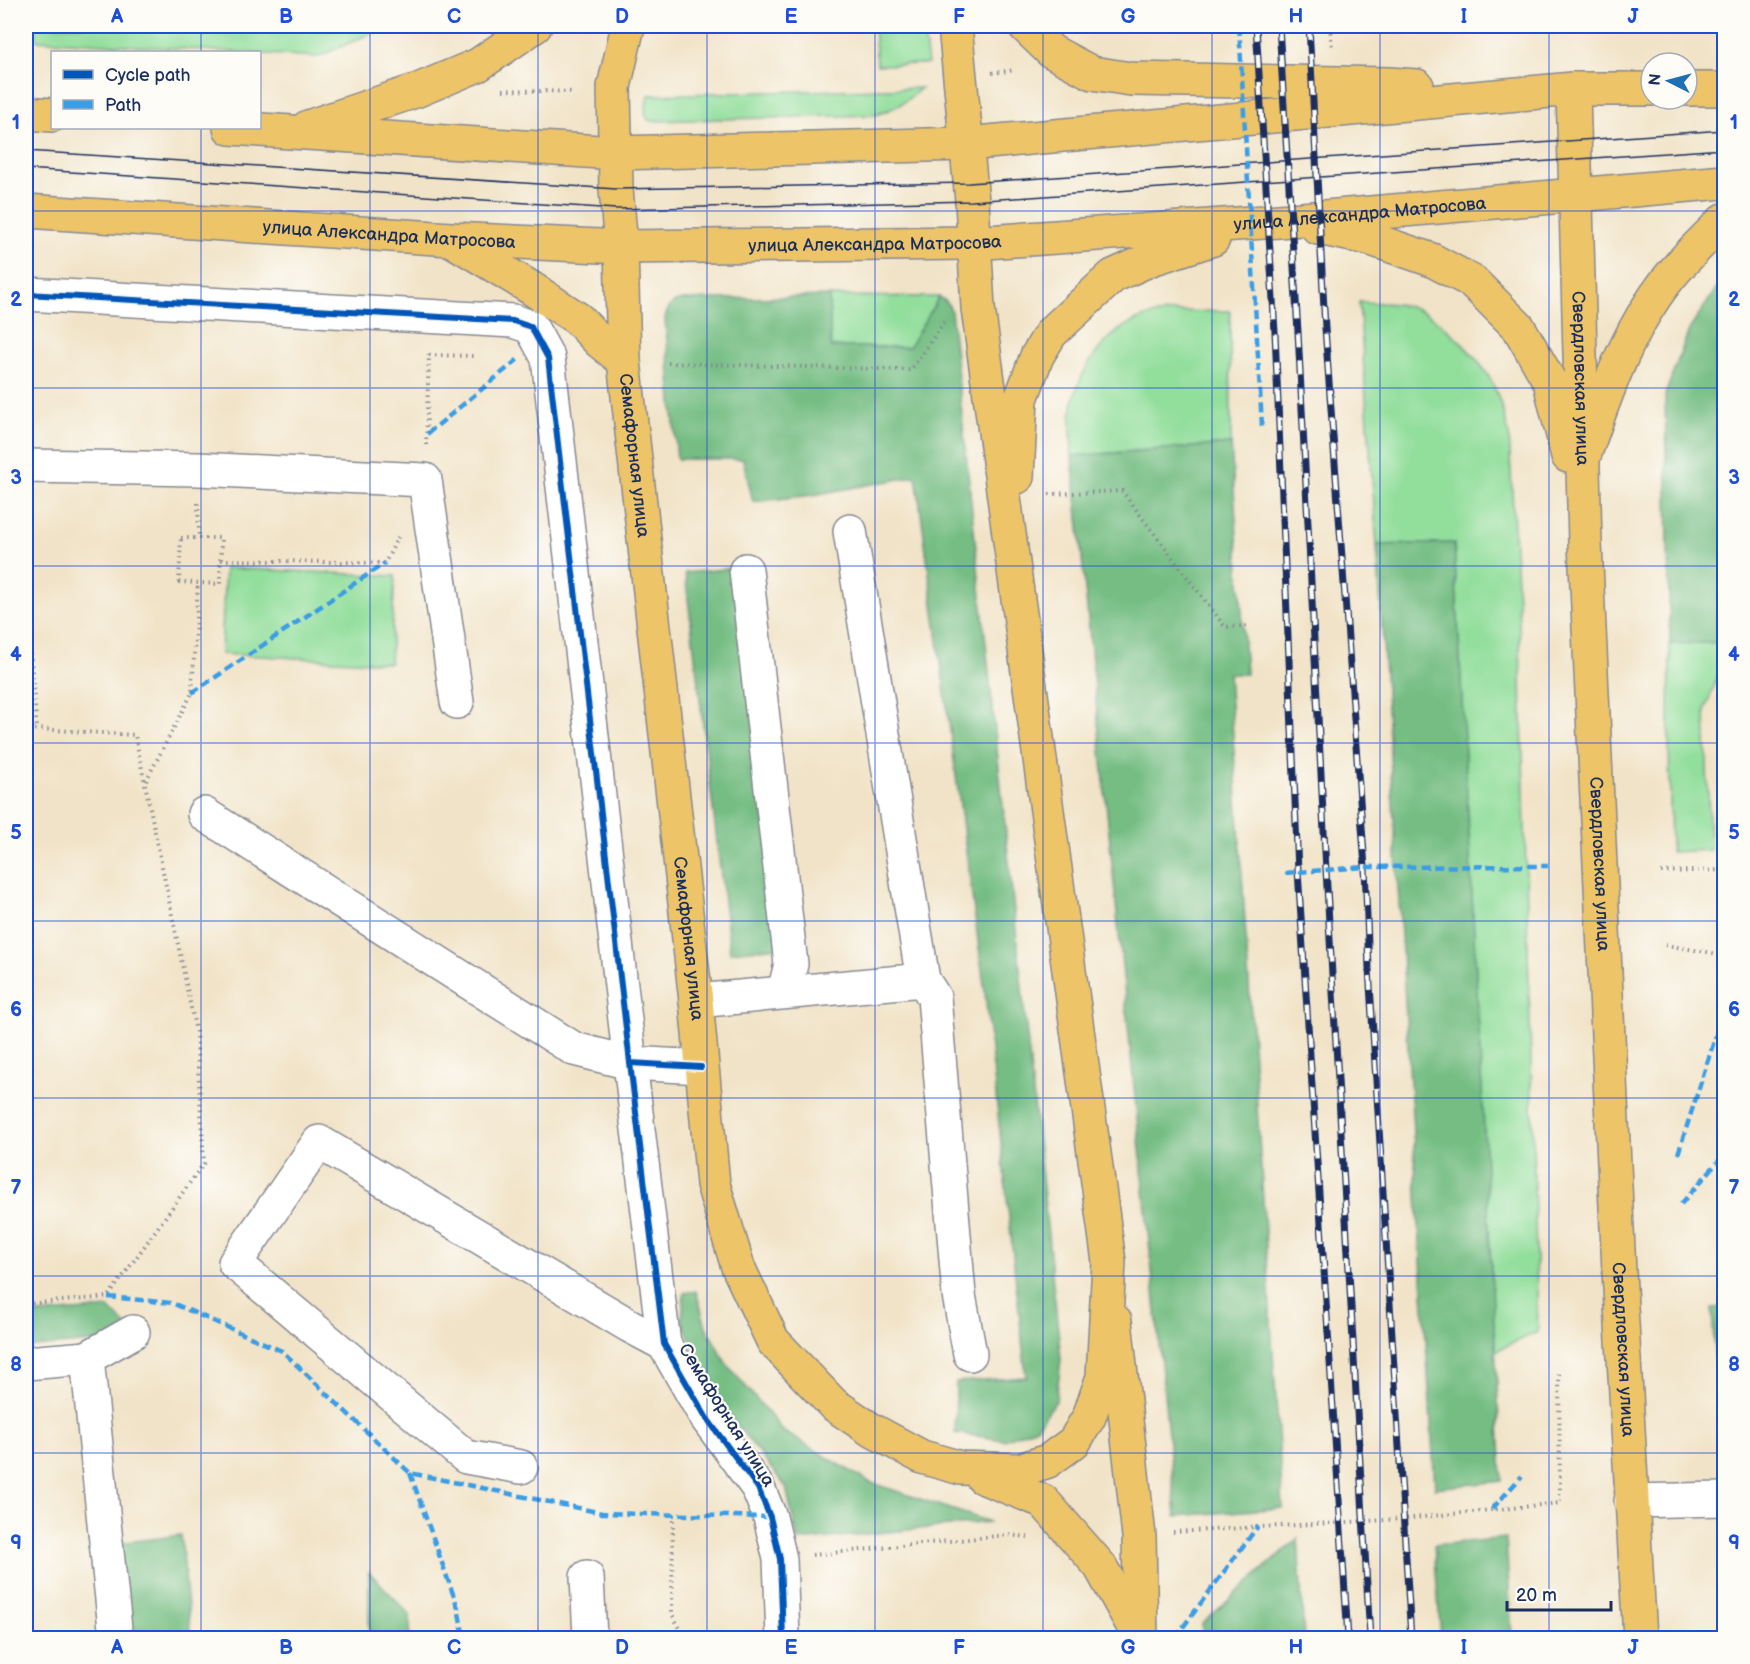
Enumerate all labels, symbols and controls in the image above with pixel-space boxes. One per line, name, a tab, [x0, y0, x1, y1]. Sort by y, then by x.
text: A	[110, 5, 124, 29]
text: B	[279, 5, 293, 29]
text: C	[447, 5, 461, 29]
text: D	[615, 5, 629, 29]
text: E	[785, 5, 798, 29]
text: F	[953, 5, 965, 29]
text: G	[1121, 5, 1136, 29]
text: H	[1289, 5, 1303, 29]
text: I	[1461, 5, 1467, 29]
text: J	[1628, 5, 1640, 29]
legend	[51, 51, 261, 129]
north arrow	[1639, 51, 1699, 111]
text: Cycle path	[105, 65, 191, 86]
text: N	[1645, 73, 1666, 87]
text: Path	[105, 95, 141, 116]
text: 1	[12, 111, 20, 135]
text: 1	[1730, 111, 1738, 135]
street label: улица Александра Матросова	[1233, 193, 1487, 235]
street label: улица Александра Матросова	[262, 217, 517, 253]
street label: улица Александра Матросова	[748, 231, 1003, 257]
text: 2	[10, 288, 22, 312]
text: 2	[1728, 288, 1740, 312]
street label: Свердловская улица	[1567, 291, 1593, 467]
street label: Семафорная улица	[614, 372, 654, 539]
text: 3	[10, 466, 22, 490]
text: 3	[1728, 466, 1740, 490]
text: 4	[10, 643, 22, 667]
text: 4	[1728, 643, 1740, 667]
street label: Свердловская улица	[1585, 776, 1614, 952]
text: 5	[10, 821, 22, 845]
text: 5	[1728, 821, 1740, 845]
street label: Семафорная улица	[669, 855, 708, 1022]
text: 6	[10, 998, 22, 1022]
text: 6	[1728, 998, 1740, 1022]
text: 7	[10, 1176, 22, 1200]
text: 7	[1728, 1176, 1740, 1200]
street label: Свердловская улица	[1608, 1262, 1638, 1438]
street label: Семафорная улица	[674, 1340, 779, 1491]
text: 8	[10, 1353, 22, 1377]
text: 8	[1728, 1353, 1740, 1377]
text: 9	[10, 1531, 22, 1555]
text: 9	[1728, 1531, 1740, 1555]
scale bar	[1507, 1574, 1610, 1612]
text: 20 m	[1516, 1585, 1557, 1606]
text: A	[110, 1636, 124, 1660]
text: B	[279, 1636, 293, 1660]
text: C	[447, 1636, 461, 1660]
text: D	[615, 1636, 629, 1660]
text: E	[785, 1636, 798, 1660]
text: F	[953, 1636, 965, 1660]
text: G	[1121, 1636, 1136, 1660]
text: H	[1289, 1636, 1303, 1660]
text: I	[1461, 1636, 1467, 1660]
text: J	[1628, 1636, 1640, 1660]

